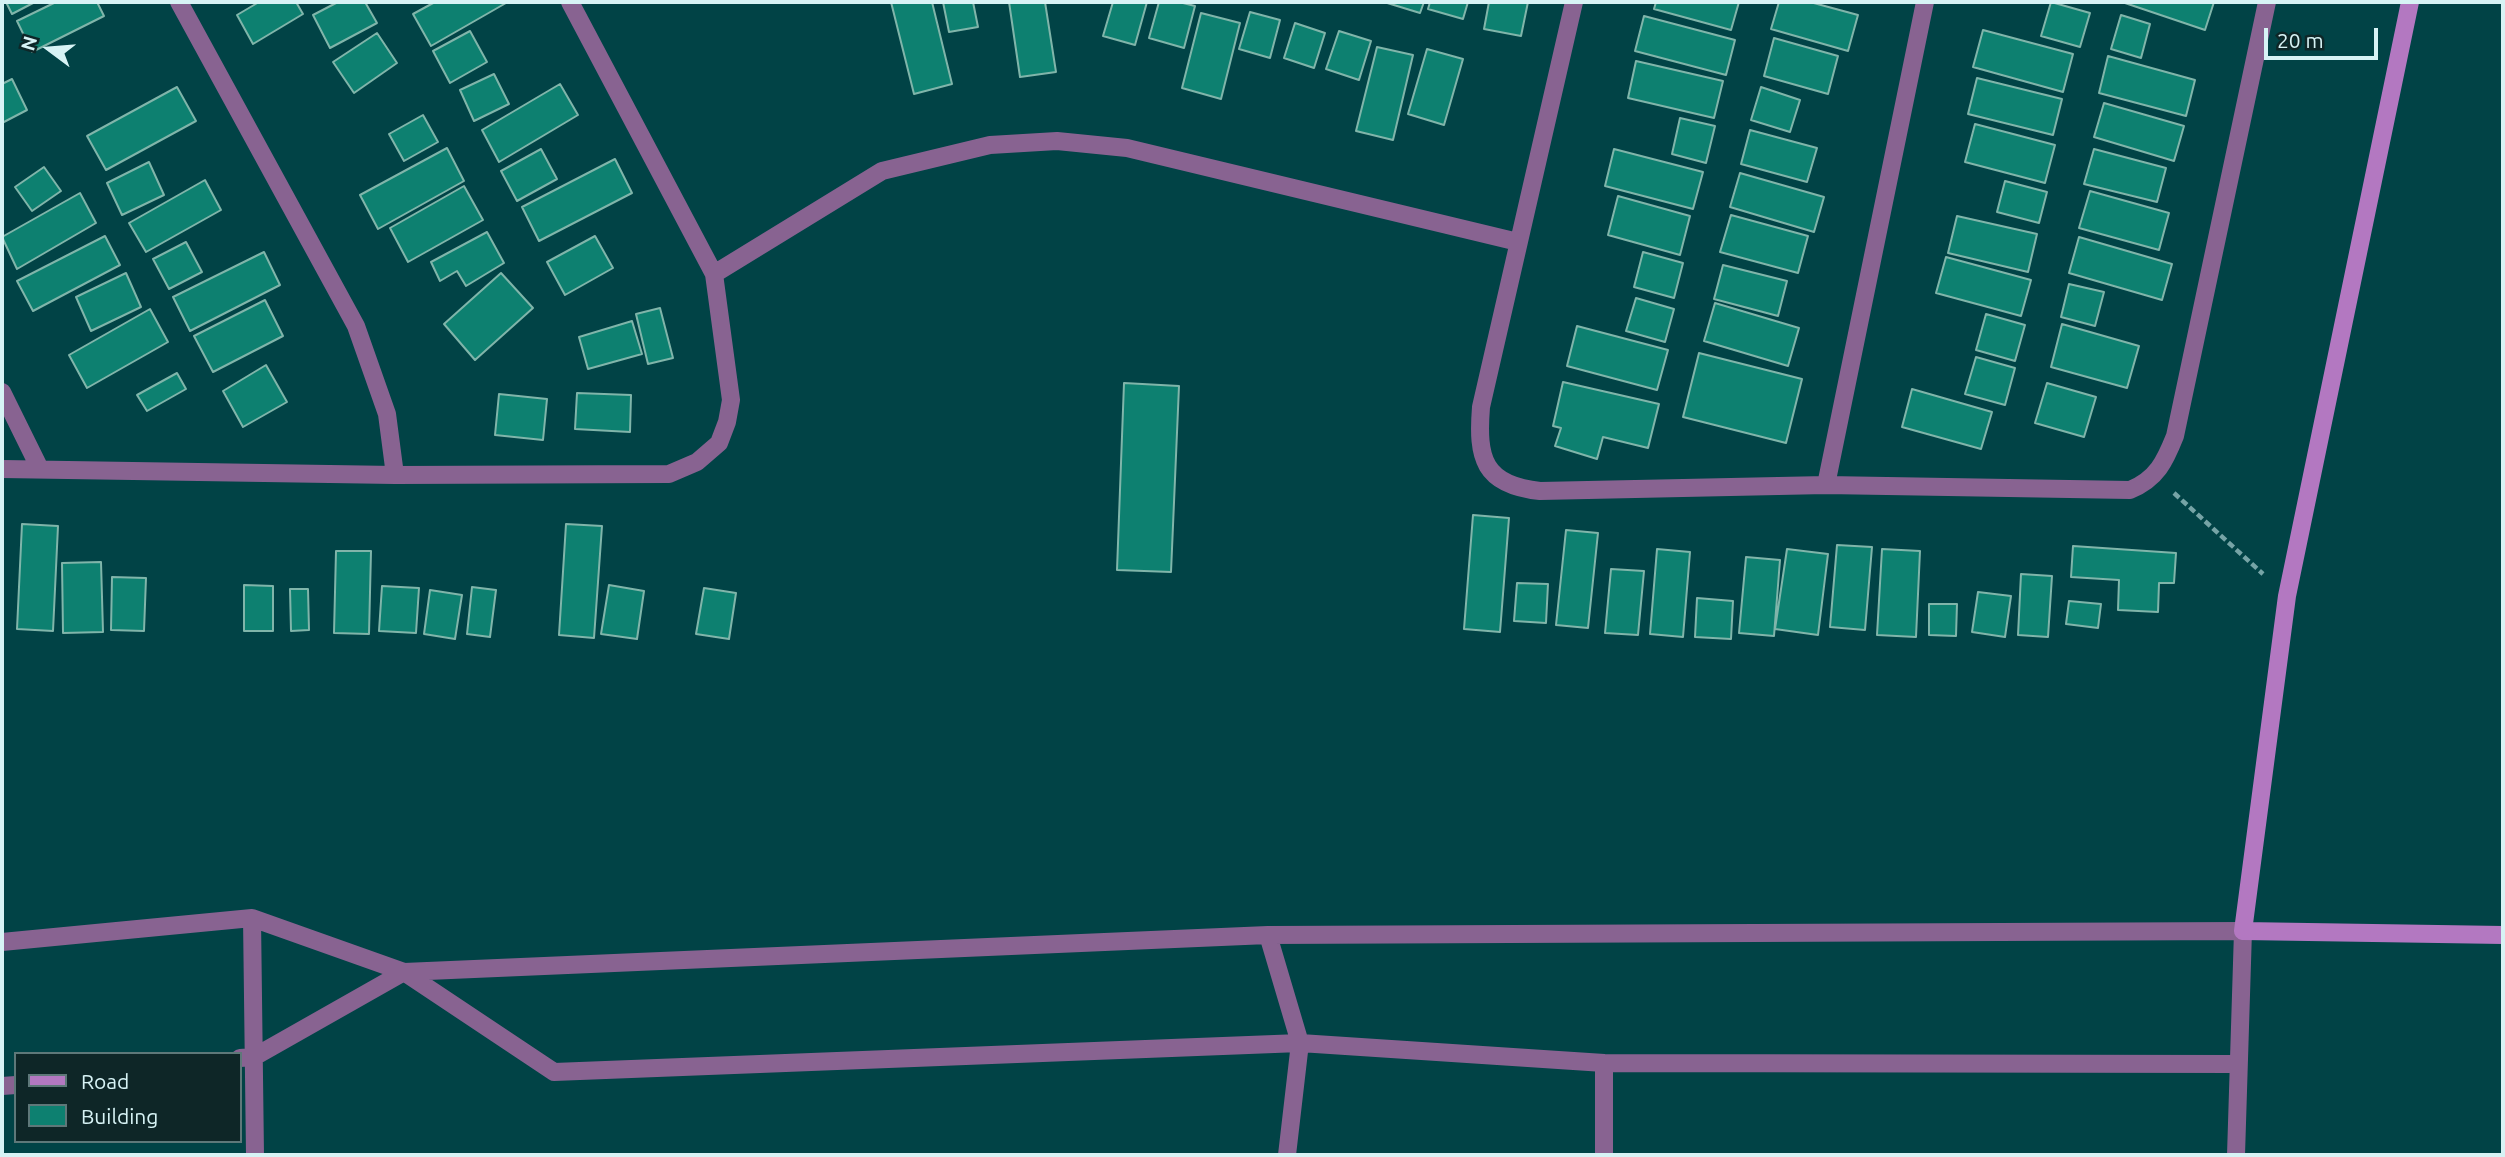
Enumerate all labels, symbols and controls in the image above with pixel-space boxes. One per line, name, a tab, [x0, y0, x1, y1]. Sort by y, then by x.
north arrow	[14, 14, 84, 84]
scale bar	[2267, 14, 2381, 58]
text: 20 m	[2277, 28, 2324, 52]
text: N	[16, 33, 41, 53]
legend	[14, 1052, 242, 1143]
text: Road	[81, 1069, 129, 1093]
text: Building	[81, 1104, 158, 1128]

